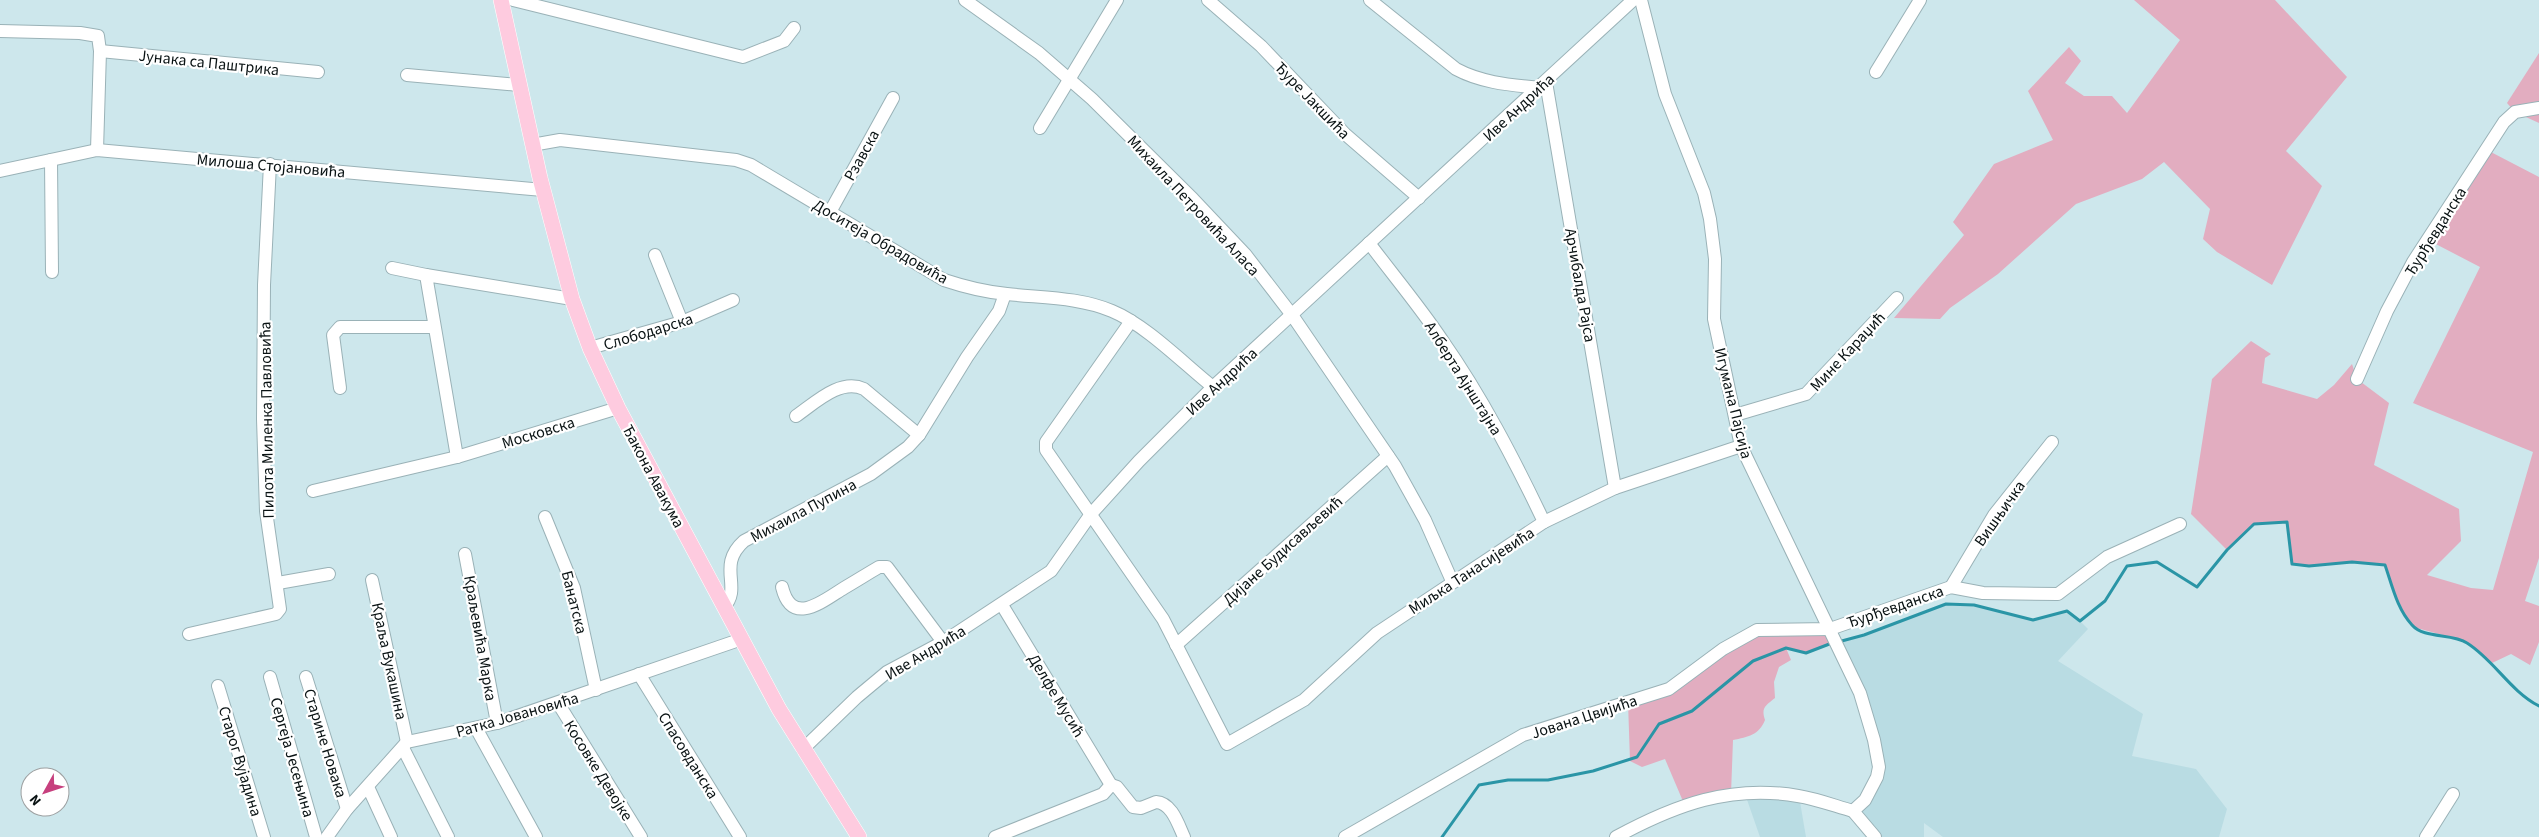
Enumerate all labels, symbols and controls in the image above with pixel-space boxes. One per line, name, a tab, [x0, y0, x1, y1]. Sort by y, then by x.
street label: Јунака са Паштрика	[138, 45, 280, 81]
street label: Ђуре Јакшића	[1270, 57, 1355, 144]
street label: Иве Андрића	[1478, 69, 1559, 147]
street label: Рзавска	[839, 126, 885, 185]
street label: Михаила Петровића Аласа	[1122, 130, 1265, 281]
street label: Милоша Стојановића	[196, 149, 346, 183]
street label: Ђурђевданска	[2400, 183, 2472, 280]
street label: Доситеја Обрадовића	[809, 194, 952, 290]
street label: Арчибалда Рајса	[1559, 226, 1601, 344]
street label: Мине Караџић	[1805, 307, 1890, 396]
street label: Слободарска	[601, 308, 696, 356]
street label: Алберта Ајнштајна	[1419, 317, 1507, 440]
street label: Пилота Миленка Павловића	[254, 321, 280, 519]
street label: Иве Андрића	[1181, 343, 1262, 421]
street label: Игумана Пајсија	[1709, 345, 1757, 461]
street label: Московска	[499, 411, 577, 454]
street label: Ђакона Авакума	[617, 421, 690, 532]
street label: Михаила Пупина	[747, 474, 860, 548]
street label: Вишњичка	[1969, 476, 2031, 551]
street label: Дијане Будисављевић	[1218, 491, 1347, 611]
street label: Миљка Танасијевића	[1404, 522, 1539, 620]
street label: Банатска	[556, 568, 592, 636]
street label: Краљевића Марка	[458, 574, 502, 703]
street label: Ђурђевданска	[1844, 580, 1947, 634]
street label: Краља Вукашина	[366, 600, 412, 722]
street label: Иве Андрића	[881, 620, 970, 686]
street label: Делфе Мусић	[1023, 650, 1090, 741]
street label: Старине Новака	[298, 686, 352, 801]
street label: Ратка Јовановића	[453, 687, 581, 743]
street label: Јована Цвијића	[1529, 689, 1640, 744]
street label: Сергеја Јесењина	[264, 695, 320, 820]
street label: Старог Вујадина	[213, 703, 267, 819]
street label: Спасовданска	[653, 708, 724, 803]
street label: Косовке Девојке	[558, 716, 638, 825]
north arrow	[20, 767, 70, 817]
text: N	[25, 790, 46, 810]

